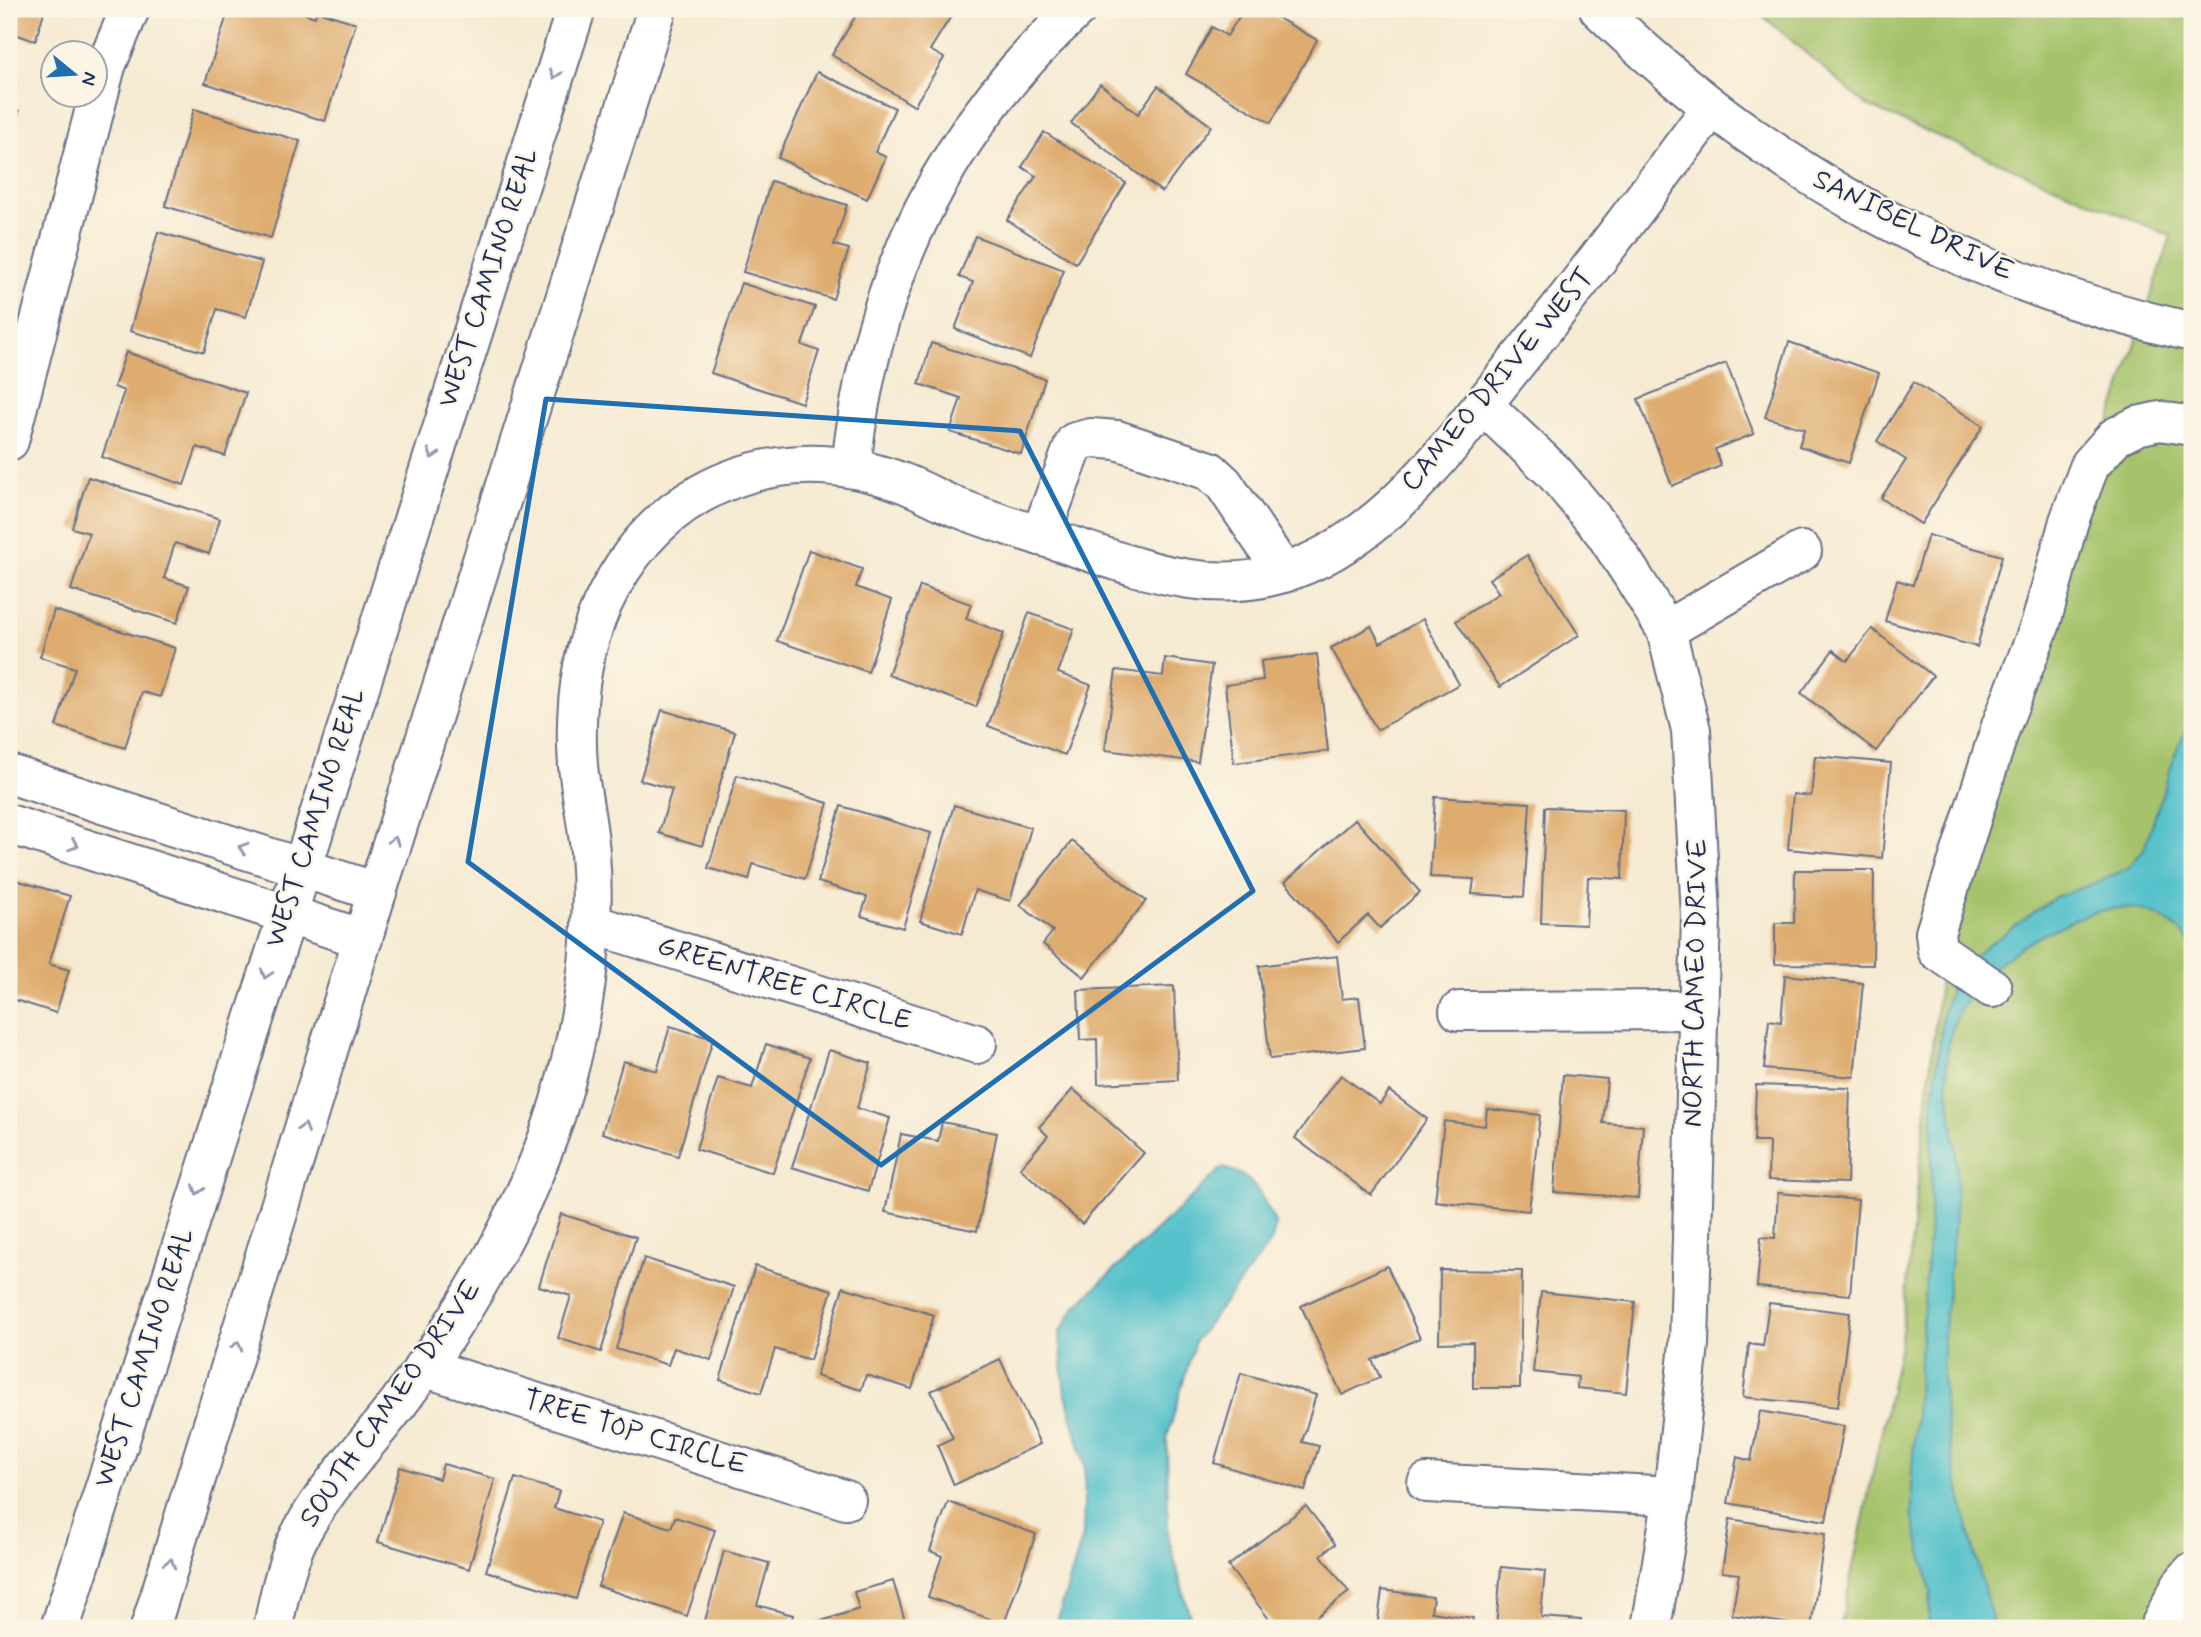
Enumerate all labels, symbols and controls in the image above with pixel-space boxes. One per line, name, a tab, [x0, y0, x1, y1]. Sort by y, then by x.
north arrow	[38, 38, 108, 108]
one-way arrow	[549, 67, 563, 79]
text: N	[75, 69, 103, 89]
street label: WEST CAMINO REAL	[430, 144, 548, 412]
street label: SANIBEL DRIVE	[1806, 161, 2020, 291]
street label: CAMEO DRIVE WEST	[1393, 260, 1603, 500]
one-way arrow	[427, 447, 441, 459]
street label: WEST CAMINO REAL	[257, 684, 375, 952]
one-way arrow	[385, 835, 400, 847]
one-way arrow	[67, 837, 79, 851]
street label: NORTH CAMEO DRIVE	[1675, 838, 1717, 1128]
one-way arrow	[237, 842, 249, 857]
street label: GREENTREE CIRCLE	[652, 928, 916, 1040]
one-way arrow	[260, 967, 274, 979]
one-way arrow	[296, 1123, 311, 1135]
one-way arrow	[191, 1184, 206, 1196]
street label: WEST CAMINO REAL	[86, 1224, 204, 1492]
street label: SOUTH CAMEO DRIVE	[292, 1273, 490, 1535]
one-way arrow	[229, 1340, 243, 1352]
street label: TREE TOP CIRCLE	[518, 1381, 752, 1485]
one-way arrow	[161, 1557, 176, 1569]

